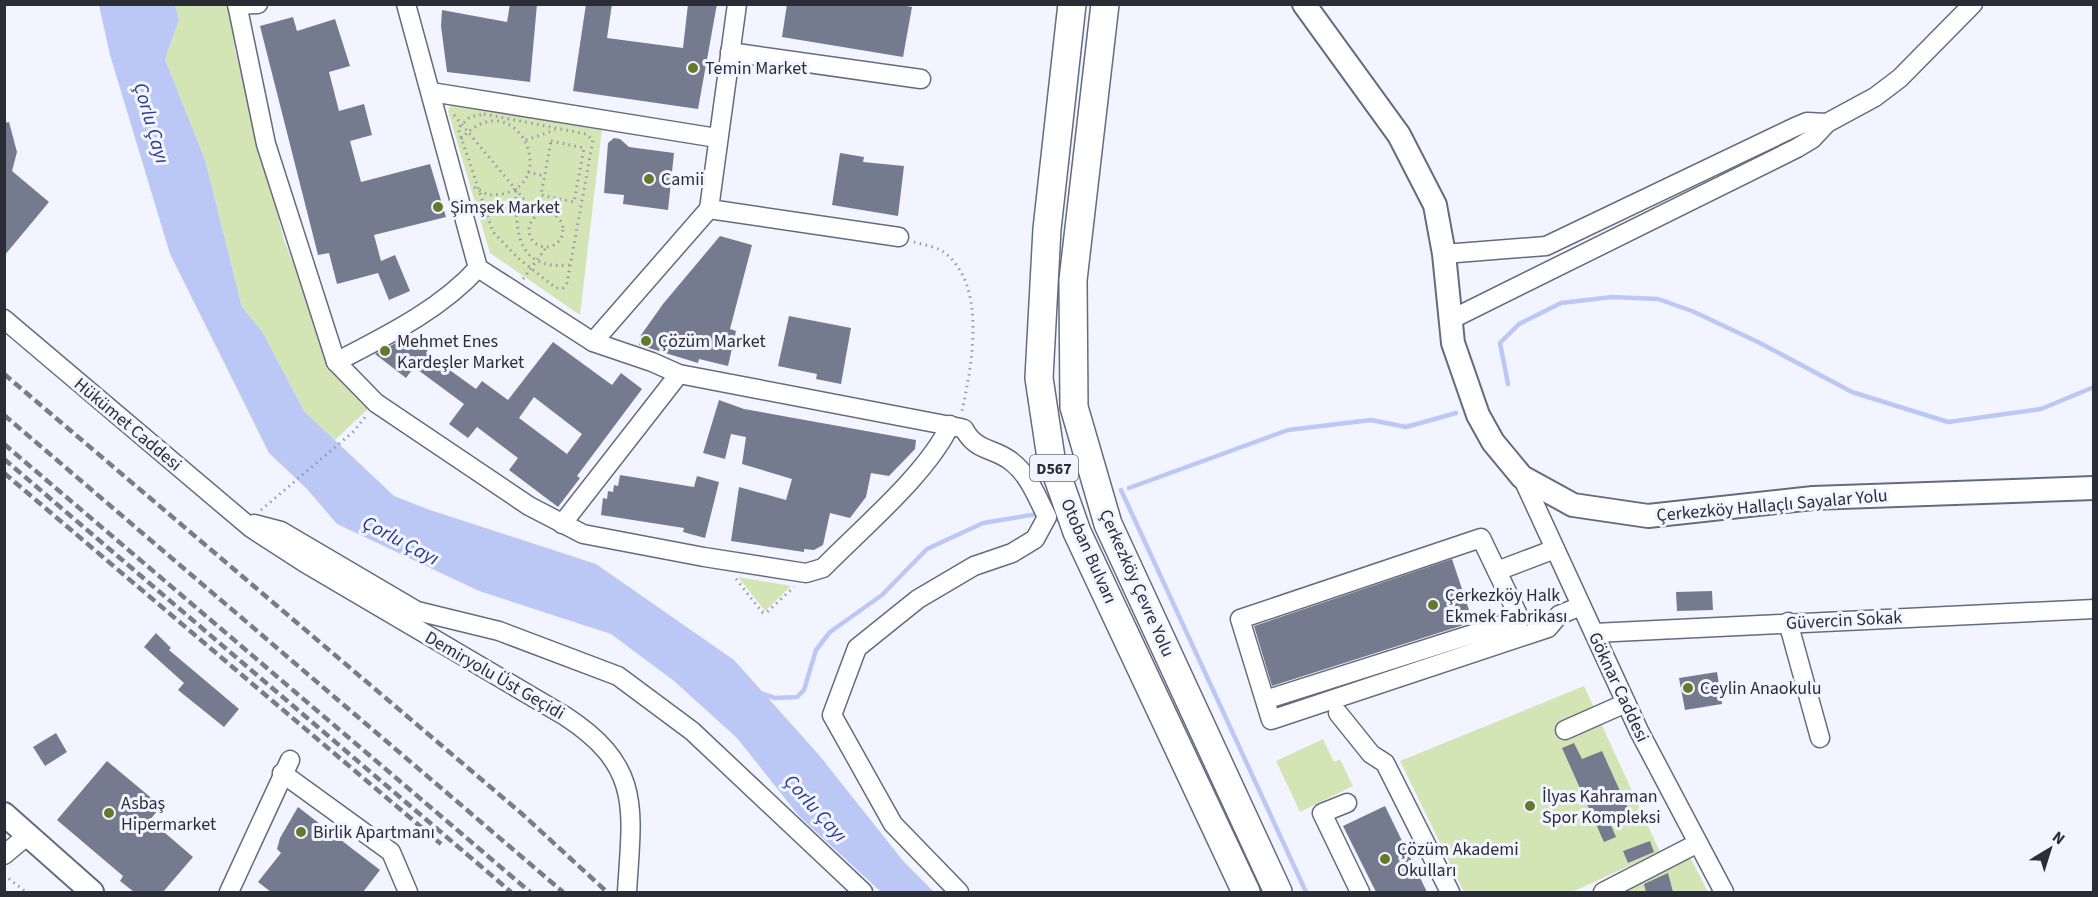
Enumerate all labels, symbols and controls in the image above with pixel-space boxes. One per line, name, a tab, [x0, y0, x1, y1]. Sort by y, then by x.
place label: Temin Market	[705, 56, 807, 81]
marker: Temin Market	[686, 61, 700, 75]
water label: Çorlu Çayı	[126, 80, 176, 167]
place label: Camii	[661, 167, 704, 192]
marker: Camii	[642, 172, 656, 186]
place label: Şimşek Market	[450, 195, 560, 220]
marker: Şimşek Market	[431, 200, 445, 214]
place label: Mehmet Enes Kardeşler Market	[397, 329, 524, 375]
place label: Çözüm Market	[658, 329, 766, 354]
marker: Çözüm Market	[639, 334, 653, 348]
marker: Mehmet Enes Kardeşler Market	[378, 344, 392, 358]
street label: Hükümet Caddesi	[68, 372, 187, 477]
road number: D567	[1030, 455, 1078, 481]
street label: Çerkezköy Hallaçlı Sayalar Yolu	[1655, 483, 1889, 528]
street label: Otoban Bulvarı	[1054, 495, 1123, 608]
street label: Çerkezköy Çevre Yolu	[1093, 505, 1180, 661]
water label: Çorlu Çayı	[357, 509, 444, 573]
place label: Çerkezköy Halk Ekmek Fabrikası	[1445, 583, 1568, 629]
marker: Çerkezköy Halk Ekmek Fabrikası	[1426, 598, 1440, 612]
street label: Güvercin Sokak	[1785, 605, 1903, 636]
street label: Demiryolu Üst Geçidi	[420, 625, 569, 726]
street label: Göknar Caddesi	[1582, 628, 1655, 746]
place label: Ceylin Anaokulu	[1700, 676, 1821, 701]
marker: Ceylin Anaokulu	[1681, 681, 1695, 695]
water label: Çorlu Çayı	[777, 768, 854, 849]
place label: İlyas Kahraman Spor Kompleksi	[1542, 784, 1661, 830]
place label: Asbaş Hipermarket	[121, 791, 216, 837]
marker: İlyas Kahraman Spor Kompleksi	[1523, 799, 1537, 813]
marker: Asbaş Hipermarket	[102, 806, 116, 820]
north arrow	[2020, 819, 2080, 879]
place label: Birlik Apartmanı	[313, 820, 435, 845]
marker: Birlik Apartmanı	[294, 825, 308, 839]
text: N	[2048, 826, 2070, 850]
place label: Çözüm Akademi Okulları	[1397, 837, 1519, 883]
marker: Çözüm Akademi Okulları	[1378, 852, 1392, 866]

